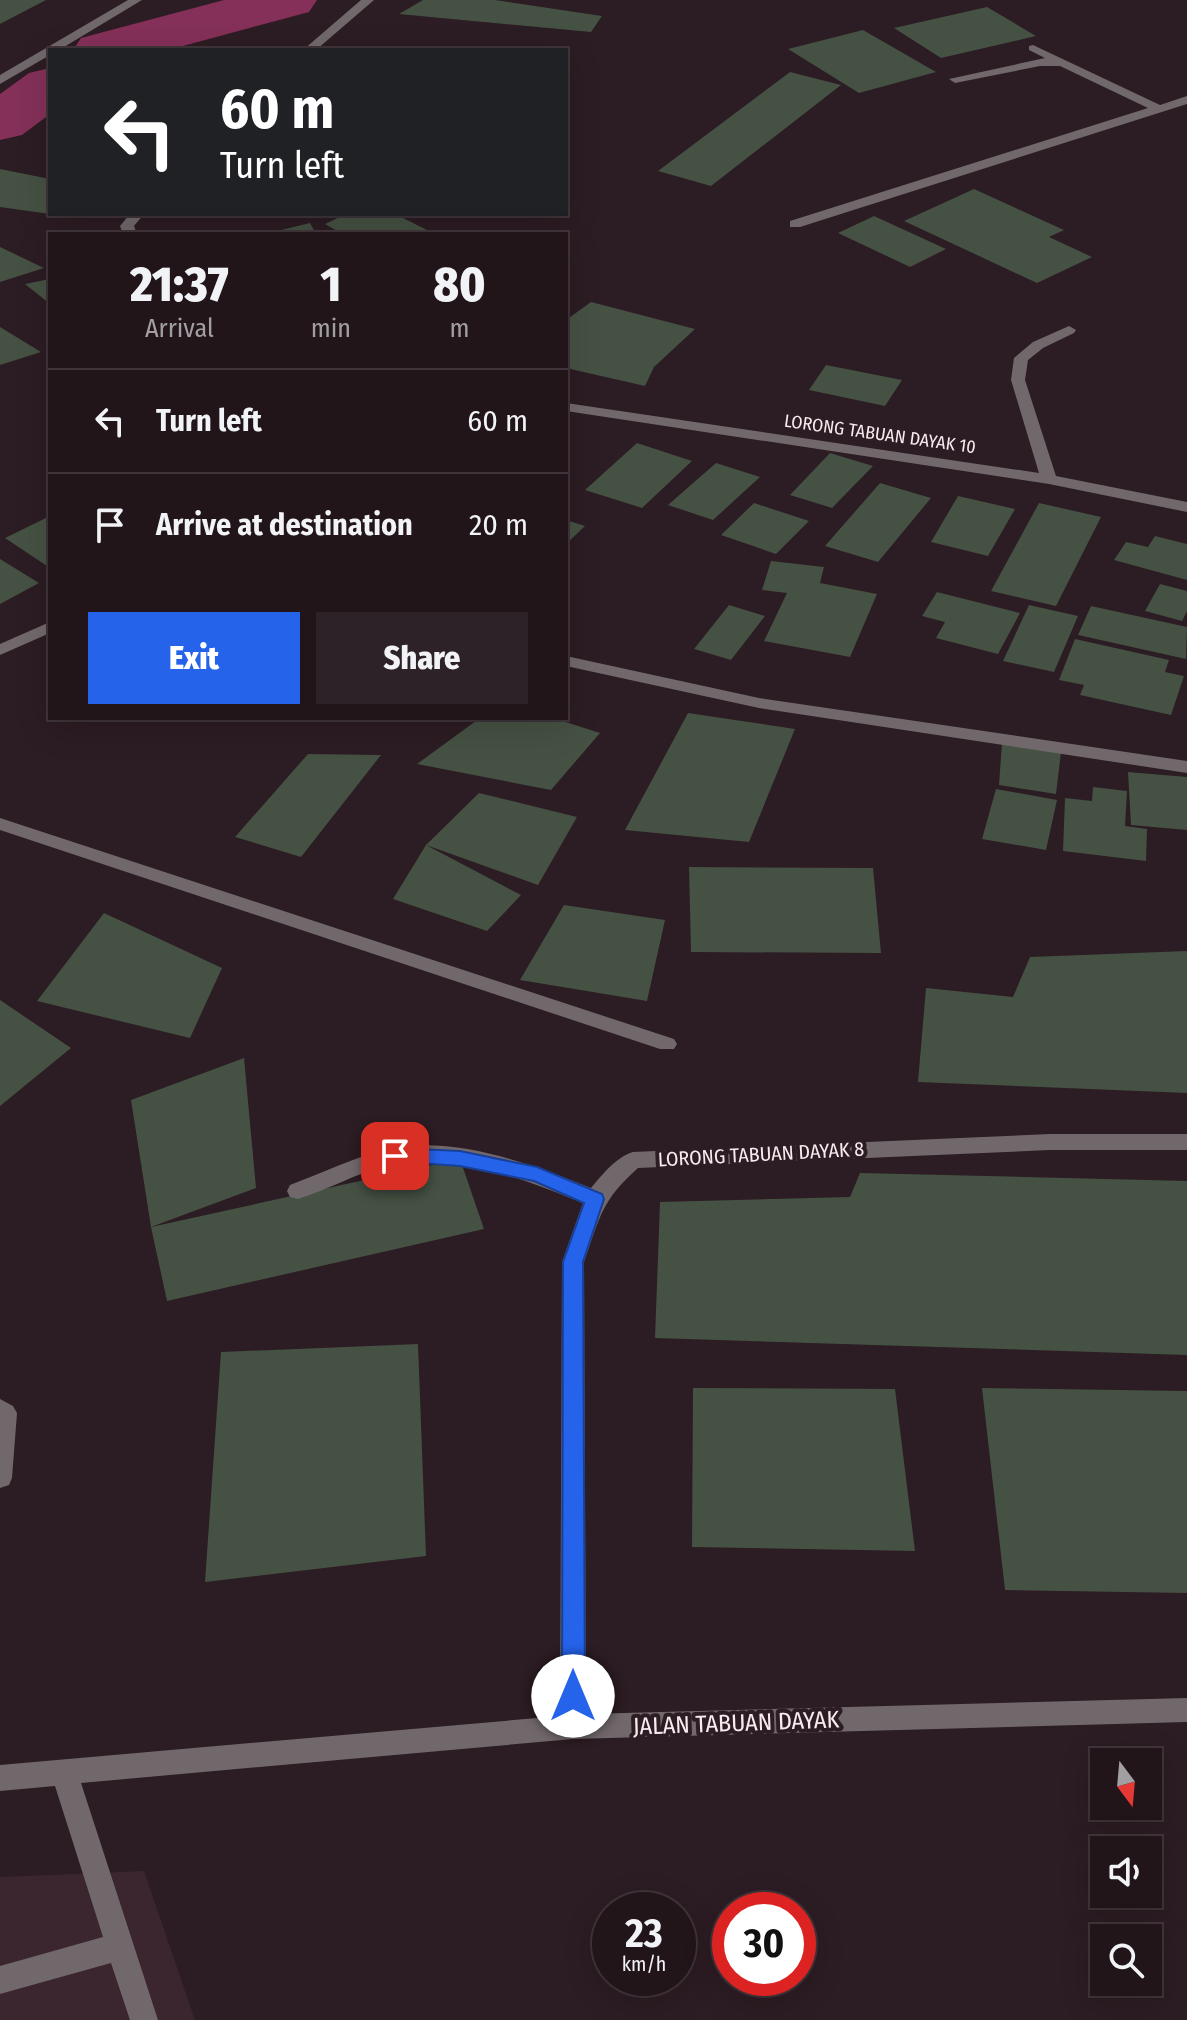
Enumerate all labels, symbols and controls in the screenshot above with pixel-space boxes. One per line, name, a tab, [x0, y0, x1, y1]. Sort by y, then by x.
text: 60 m	[220, 76, 334, 143]
icon: left	[88, 80, 192, 184]
text: Turn left	[220, 144, 344, 188]
text: 21:37	[130, 256, 228, 314]
text: 1	[320, 256, 341, 314]
text: 80	[433, 256, 486, 314]
text: Arrival	[145, 313, 214, 344]
text: min	[311, 313, 351, 344]
text: m	[450, 313, 470, 344]
icon: left	[88, 399, 132, 443]
text: Turn left	[156, 403, 262, 439]
text: 60 m	[467, 403, 528, 439]
street label: LORONG TABUAN DAYAK 10	[783, 410, 977, 458]
icon: arrive	[88, 503, 132, 547]
text: Arrive at destination	[156, 507, 413, 543]
text: 20 m	[469, 507, 528, 543]
button: Exit	[88, 612, 300, 704]
button: Share	[316, 612, 528, 704]
pin	[361, 1122, 429, 1190]
icon: arrive	[373, 1134, 417, 1178]
street label: LORONG TABUAN DAYAK 8	[657, 1137, 865, 1171]
position arrow	[531, 1654, 615, 1738]
street label: JALAN TABUAN DAYAK	[632, 1705, 840, 1741]
north arrow	[1090, 1748, 1162, 1820]
map controls	[1090, 1748, 1162, 1996]
button: sound	[1090, 1836, 1162, 1908]
speed limit sign: 30	[712, 1892, 816, 1996]
text: 23	[625, 1910, 663, 1958]
button: search	[1090, 1924, 1162, 1996]
text: km/h	[622, 1952, 666, 1976]

